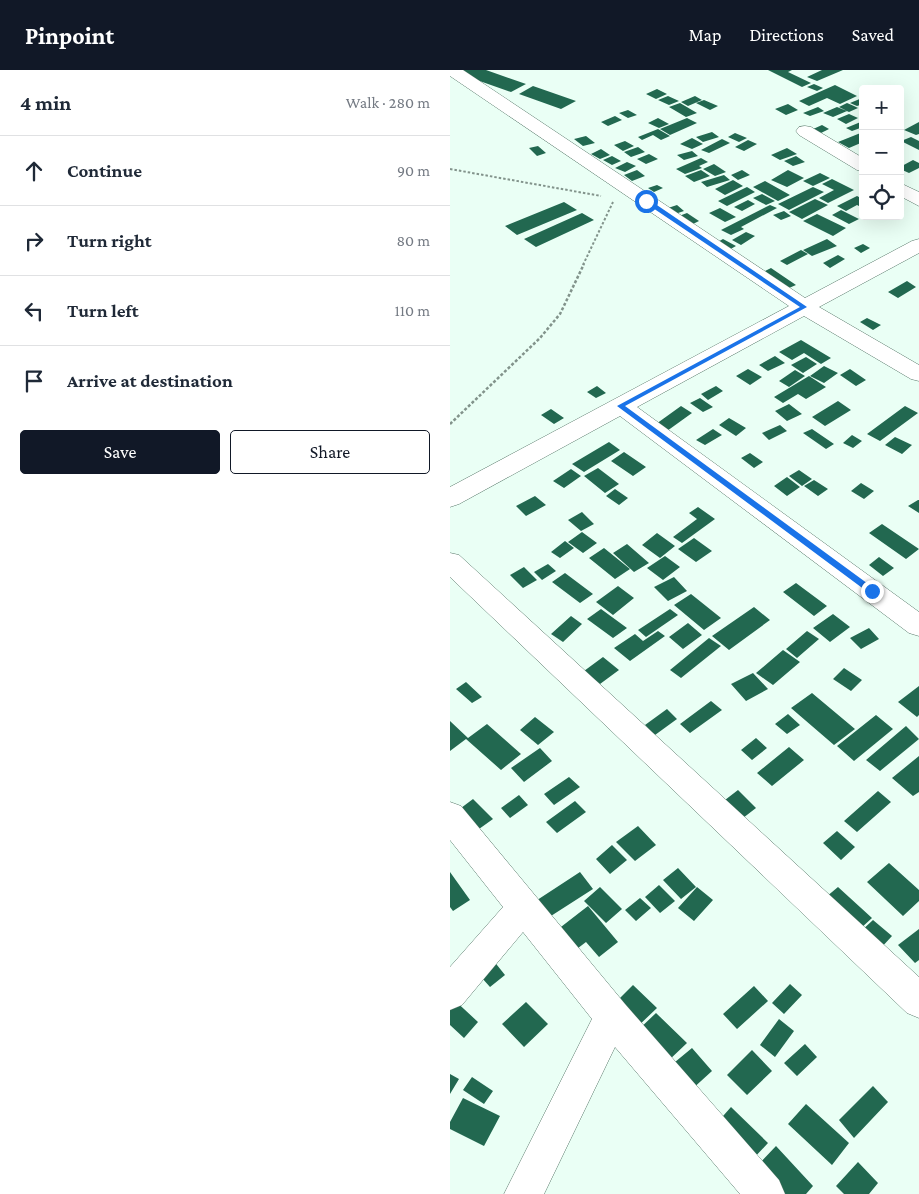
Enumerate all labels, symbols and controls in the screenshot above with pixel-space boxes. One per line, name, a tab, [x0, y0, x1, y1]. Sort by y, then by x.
text: Pinpoint	[25, 22, 114, 49]
text: Map	[689, 25, 721, 45]
text: Directions	[749, 25, 824, 45]
text: Saved	[852, 25, 894, 45]
map controls	[859, 85, 904, 220]
button: +	[859, 85, 904, 130]
text: 4 min	[20, 91, 71, 115]
text: Walk · 280 m	[346, 94, 430, 111]
button: −	[859, 130, 904, 175]
icon: ahead	[20, 157, 48, 185]
text: Continue	[67, 160, 142, 181]
text: 90 m	[397, 162, 430, 179]
button: locate	[859, 175, 904, 220]
route start	[635, 190, 658, 213]
icon: right	[20, 227, 48, 255]
text: Turn right	[67, 230, 152, 251]
text: 80 m	[396, 232, 430, 249]
icon: left	[20, 297, 48, 325]
text: Turn left	[67, 300, 139, 321]
text: 110 m	[394, 302, 430, 319]
icon: arrive	[20, 367, 48, 395]
text: Arrive at destination	[67, 370, 233, 391]
button: Save	[20, 430, 220, 474]
button: Share	[230, 430, 430, 474]
route end	[861, 580, 884, 603]

